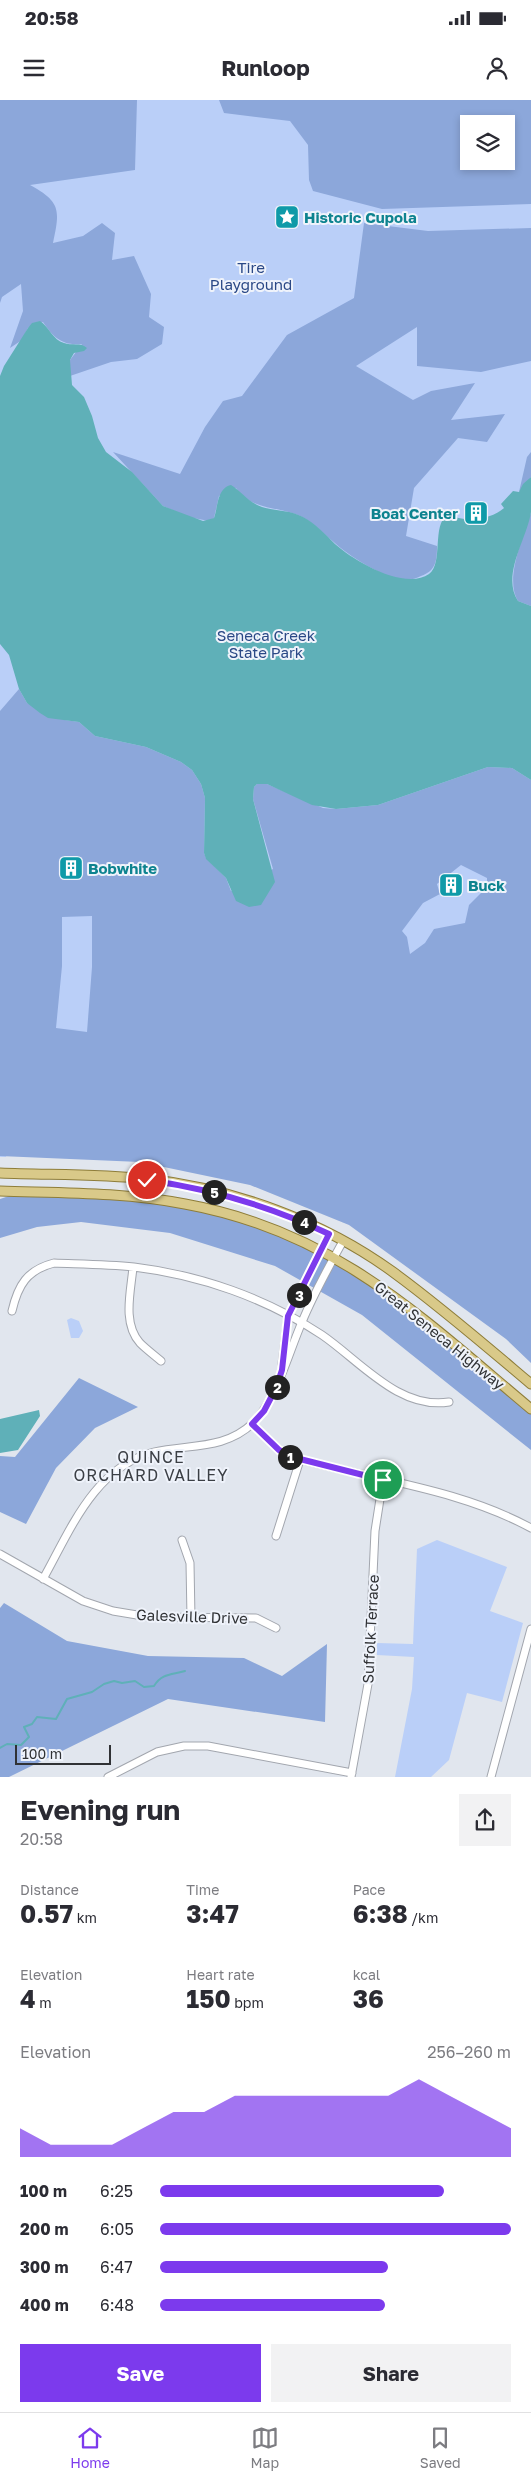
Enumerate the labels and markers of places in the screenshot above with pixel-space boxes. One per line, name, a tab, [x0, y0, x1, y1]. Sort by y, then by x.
place icon: Historic Cupola	[274, 204, 300, 230]
place label: Historic Cupola	[304, 208, 417, 226]
building icon: Boat Center	[463, 500, 489, 526]
place label: Boat Center	[371, 504, 458, 522]
building icon: Bobwhite	[58, 855, 84, 881]
place label: Bobwhite	[88, 859, 157, 877]
building icon: Buck	[438, 872, 464, 898]
place label: Buck	[468, 876, 505, 894]
pin	[126, 1159, 168, 1201]
pin: 5	[202, 1180, 226, 1204]
pin: 4	[292, 1210, 316, 1234]
pin: 3	[286, 1282, 312, 1308]
pin: 2	[264, 1374, 290, 1400]
pin: 1	[278, 1444, 302, 1470]
pin	[362, 1459, 404, 1501]

